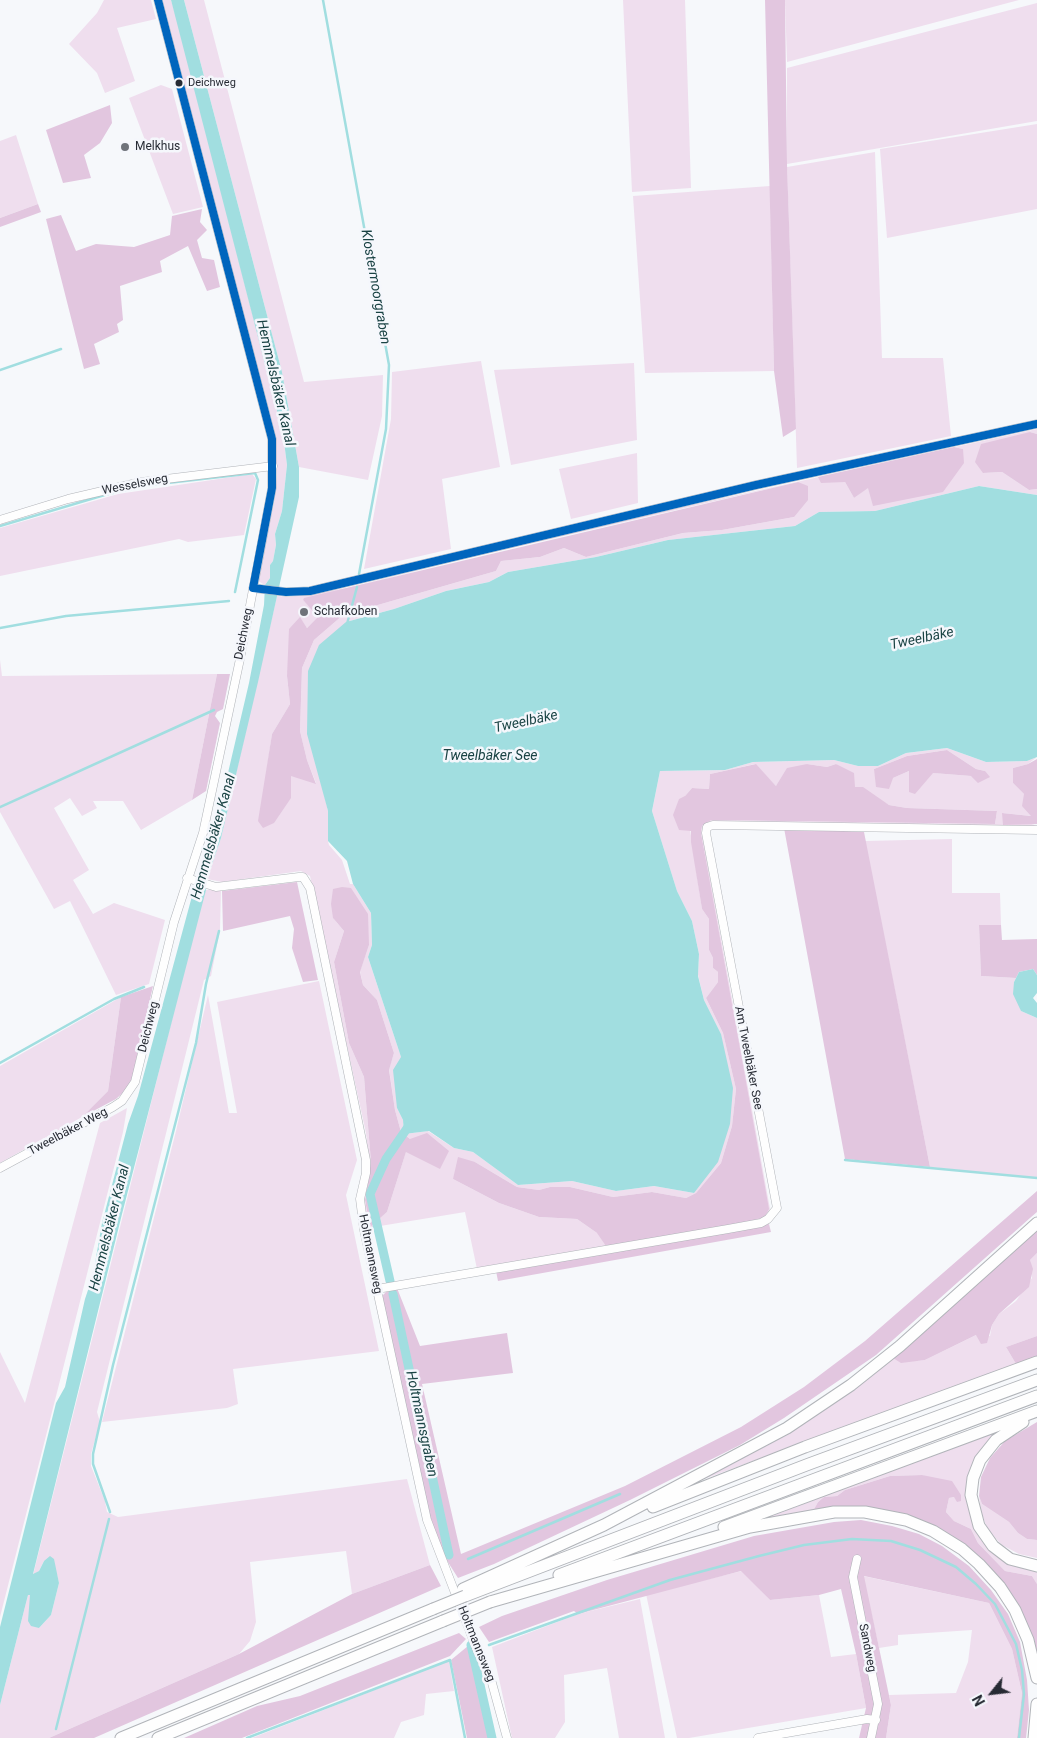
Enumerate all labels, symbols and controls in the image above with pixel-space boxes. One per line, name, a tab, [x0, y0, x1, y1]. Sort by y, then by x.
place label: Deichweg	[188, 76, 236, 90]
marker: Deichweg	[174, 78, 184, 88]
place label: Melkhus	[135, 140, 180, 154]
marker: Melkhus	[119, 141, 131, 153]
water label: Klostermoorgraben	[357, 228, 393, 346]
water label: Hemmelsbäker Kanal	[252, 318, 298, 448]
street label: Wesselsweg	[101, 472, 169, 498]
place label: Schafkoben	[314, 605, 377, 619]
marker: Schafkoben	[298, 606, 310, 618]
street label: Deichweg	[232, 607, 256, 661]
water label: Tweelbäke	[889, 624, 955, 654]
water label: Tweelbäke	[493, 707, 559, 737]
water label: Tweelbäker See	[442, 748, 538, 764]
water label: Hemmelsbäker Kanal	[188, 773, 240, 901]
street label: Deichweg	[136, 1000, 162, 1054]
street label: Am Tweelbäker See	[731, 1005, 765, 1111]
street label: Tweelbäker Weg	[26, 1105, 110, 1159]
water label: Hemmelsbäker Kanal	[86, 1163, 134, 1293]
street label: Holtmannsweg	[355, 1213, 385, 1295]
water label: Holtmannsgraben	[402, 1369, 440, 1479]
street label: Holtmannsweg	[454, 1604, 498, 1684]
street label: Sandweg	[855, 1622, 879, 1674]
north arrow	[967, 1668, 1017, 1718]
text: N	[969, 1692, 988, 1708]

